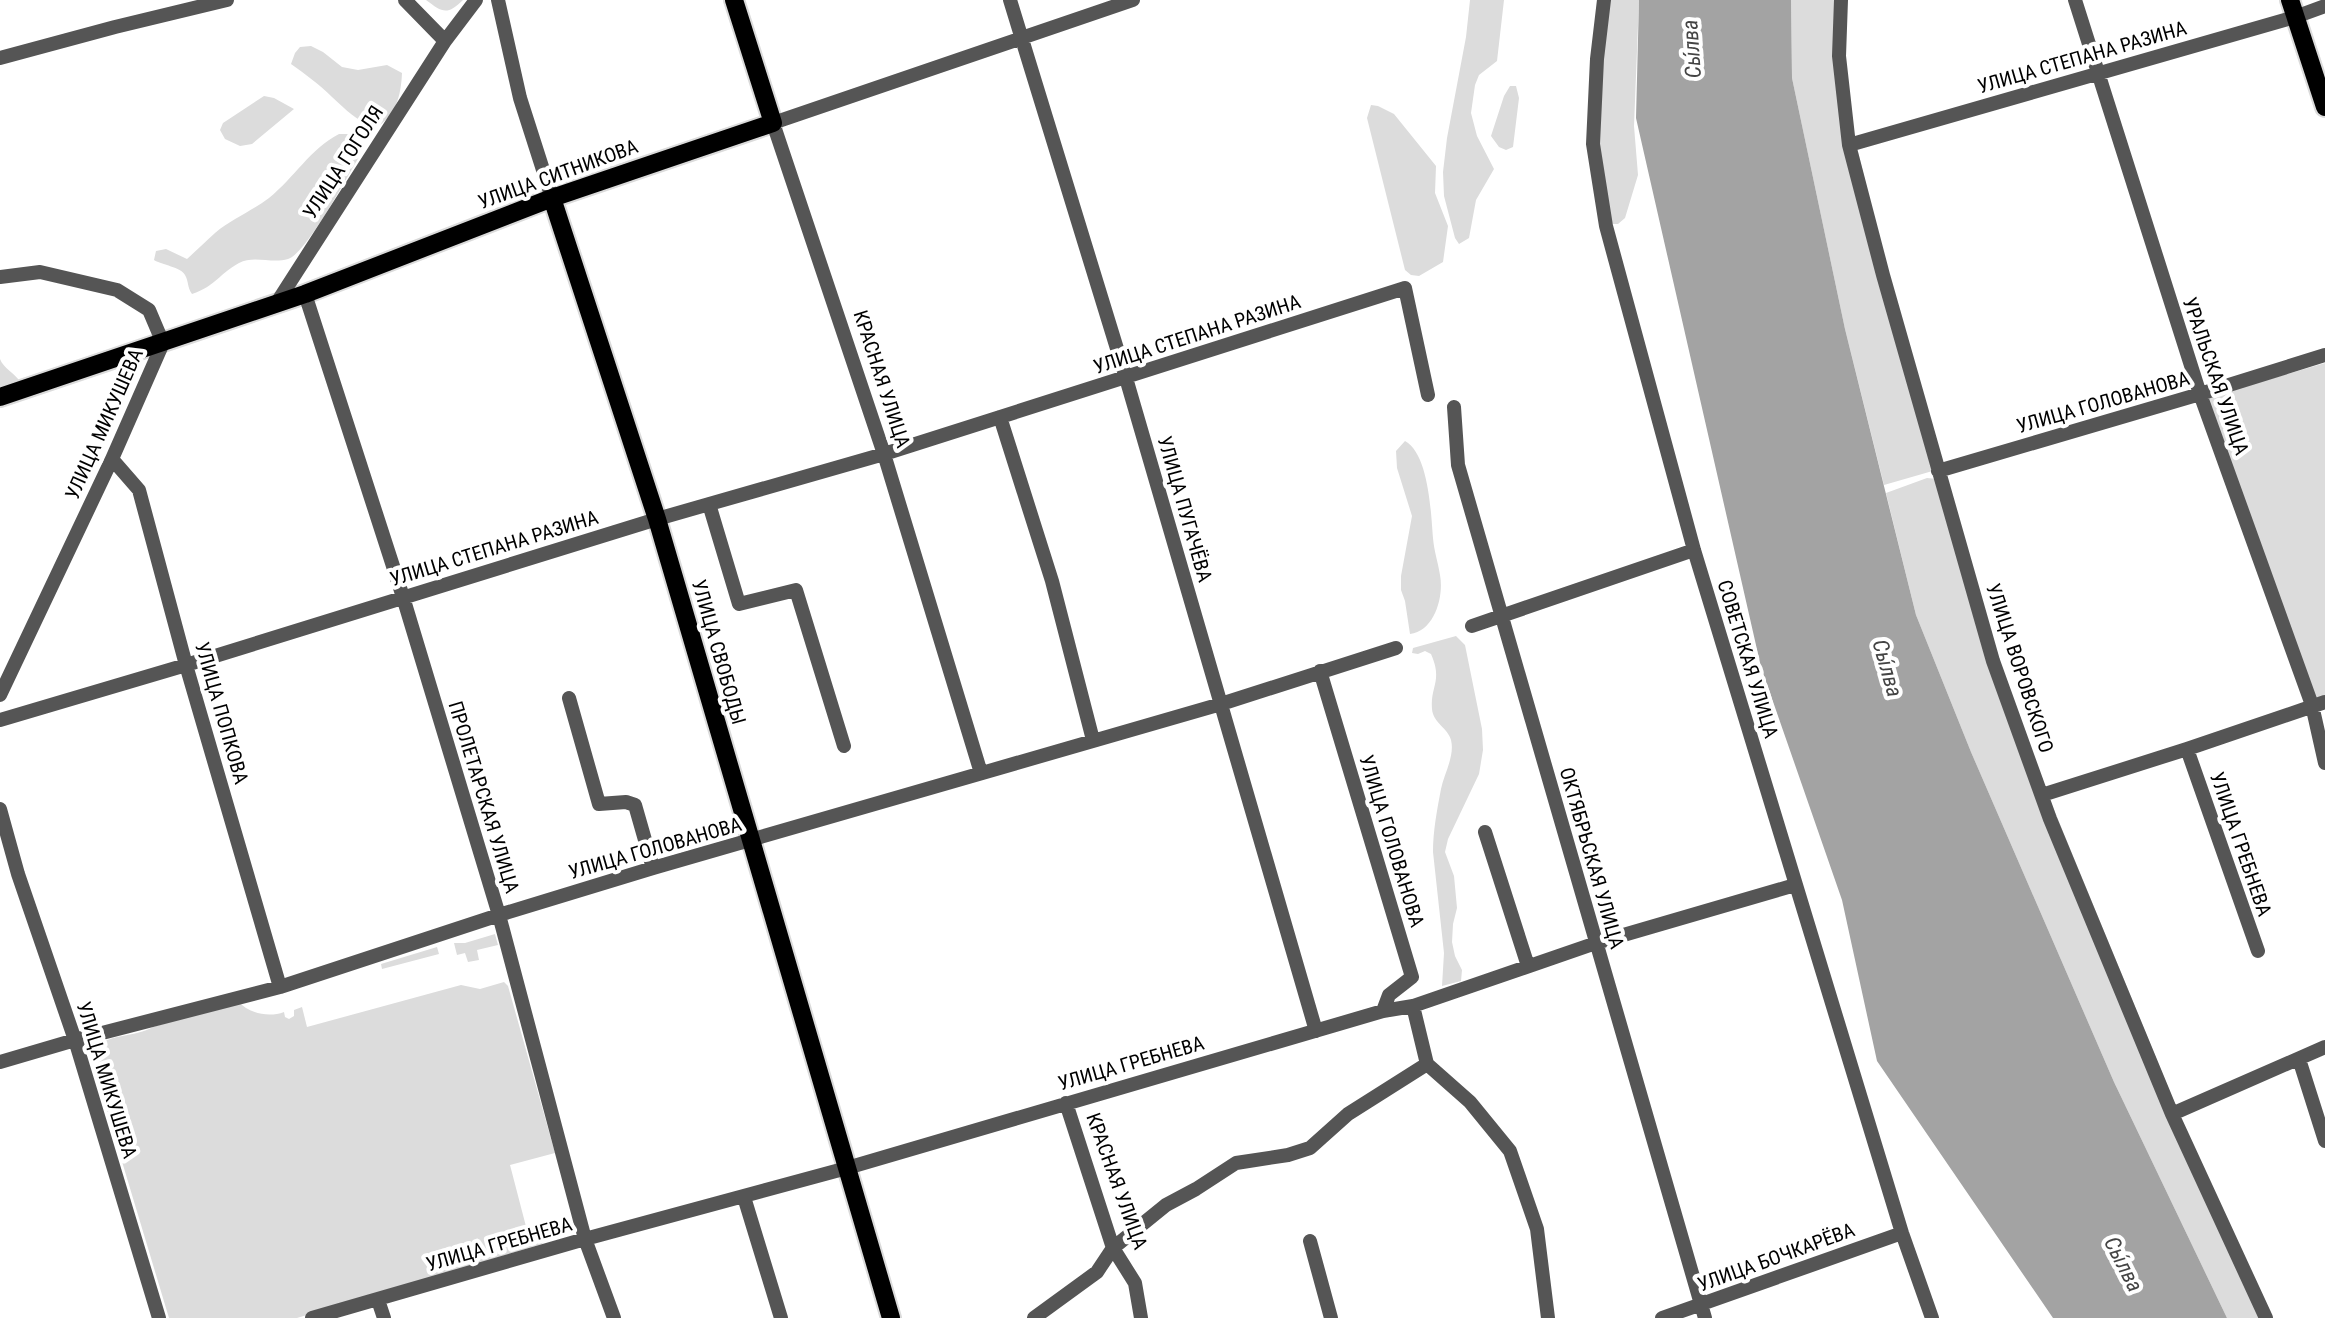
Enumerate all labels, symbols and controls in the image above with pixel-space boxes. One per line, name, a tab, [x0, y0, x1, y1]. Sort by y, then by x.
street label: УЛИЦА СТЕПАНА РАЗИНА	[1975, 16, 2190, 98]
water label: Сы́лва	[1677, 19, 1706, 79]
street label: УЛИЦА ГОГОЛЯ	[298, 101, 388, 223]
street label: УЛИЦА СИТНИКОВА	[475, 134, 642, 214]
street label: УЛИЦА СТЕПАНА РАЗИНА	[1090, 289, 1304, 379]
street label: УРАЛЬСКАЯ УЛИЦА	[2178, 294, 2254, 458]
street label: КРАСНАЯ УЛИЦА	[848, 307, 916, 451]
street label: УЛИЦА МИКУШЕВА	[60, 344, 148, 503]
street label: УЛИЦА ГОЛОВАНОВА	[2014, 366, 2193, 438]
street label: УЛИЦА ПУГАЧЁВА	[1153, 433, 1217, 585]
street label: УЛИЦА СТЕПАНА РАЗИНА	[387, 505, 601, 591]
street label: УЛИЦА СВОБОДЫ	[687, 577, 751, 727]
street label: СОВЕТСКАЯ УЛИЦА	[1713, 577, 1784, 741]
street label: УЛИЦА ВОРОВСКОГО	[1981, 580, 2059, 756]
water label: Сы́лва	[1867, 637, 1908, 700]
street label: УЛИЦА ПОПКОВА	[190, 639, 254, 787]
street label: ПРОЛЕТАРСКАЯ УЛИЦА	[443, 698, 525, 896]
street label: УЛИЦА ГОЛОВАНОВА	[1354, 752, 1430, 930]
street label: ОКТЯБРЬСКАЯ УЛИЦА	[1555, 765, 1630, 952]
street label: УЛИЦА ГРЕБНЕВА	[2205, 769, 2277, 920]
street label: УЛИЦА ГОЛОВАНОВА	[566, 812, 745, 884]
street label: УЛИЦА МИКУШЕВА	[72, 999, 142, 1162]
street label: УЛИЦА ГРЕБНЕВА	[1055, 1031, 1207, 1095]
street label: КРАСНАЯ УЛИЦА	[1081, 1110, 1153, 1253]
street label: УЛИЦА ГРЕБНЕВА	[423, 1212, 575, 1276]
street label: УЛИЦА БОЧКАРЁВА	[1694, 1217, 1858, 1297]
water label: Сы́лва	[2099, 1232, 2148, 1296]

